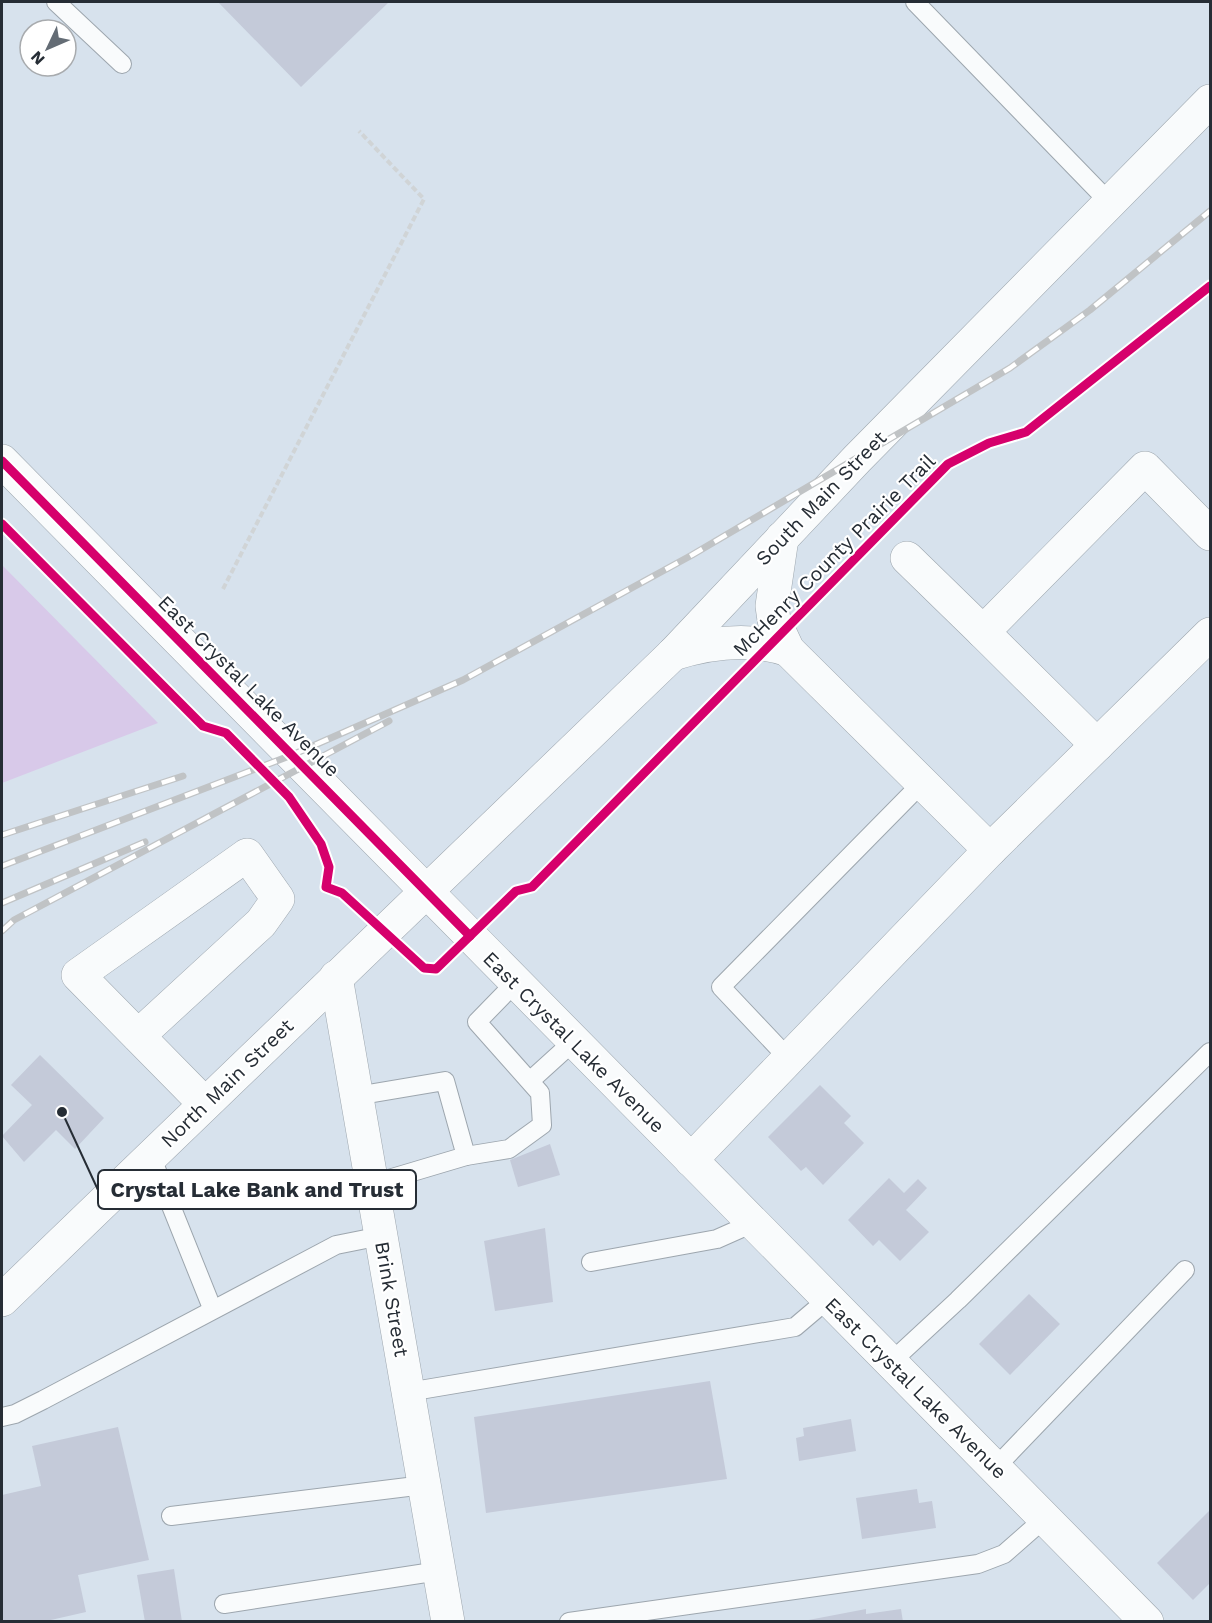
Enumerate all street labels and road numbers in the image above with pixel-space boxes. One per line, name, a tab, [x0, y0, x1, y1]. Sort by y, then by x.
street label: South Main Street	[751, 425, 892, 570]
street label: McHenry County Prairie Trail	[728, 449, 940, 661]
street label: East Crystal Lake Avenue	[153, 590, 345, 782]
street label: East Crystal Lake Avenue	[478, 946, 670, 1138]
street label: North Main Street	[156, 1013, 299, 1152]
street label: Brink Street	[370, 1239, 414, 1359]
street label: East Crystal Lake Avenue	[820, 1292, 1012, 1484]

